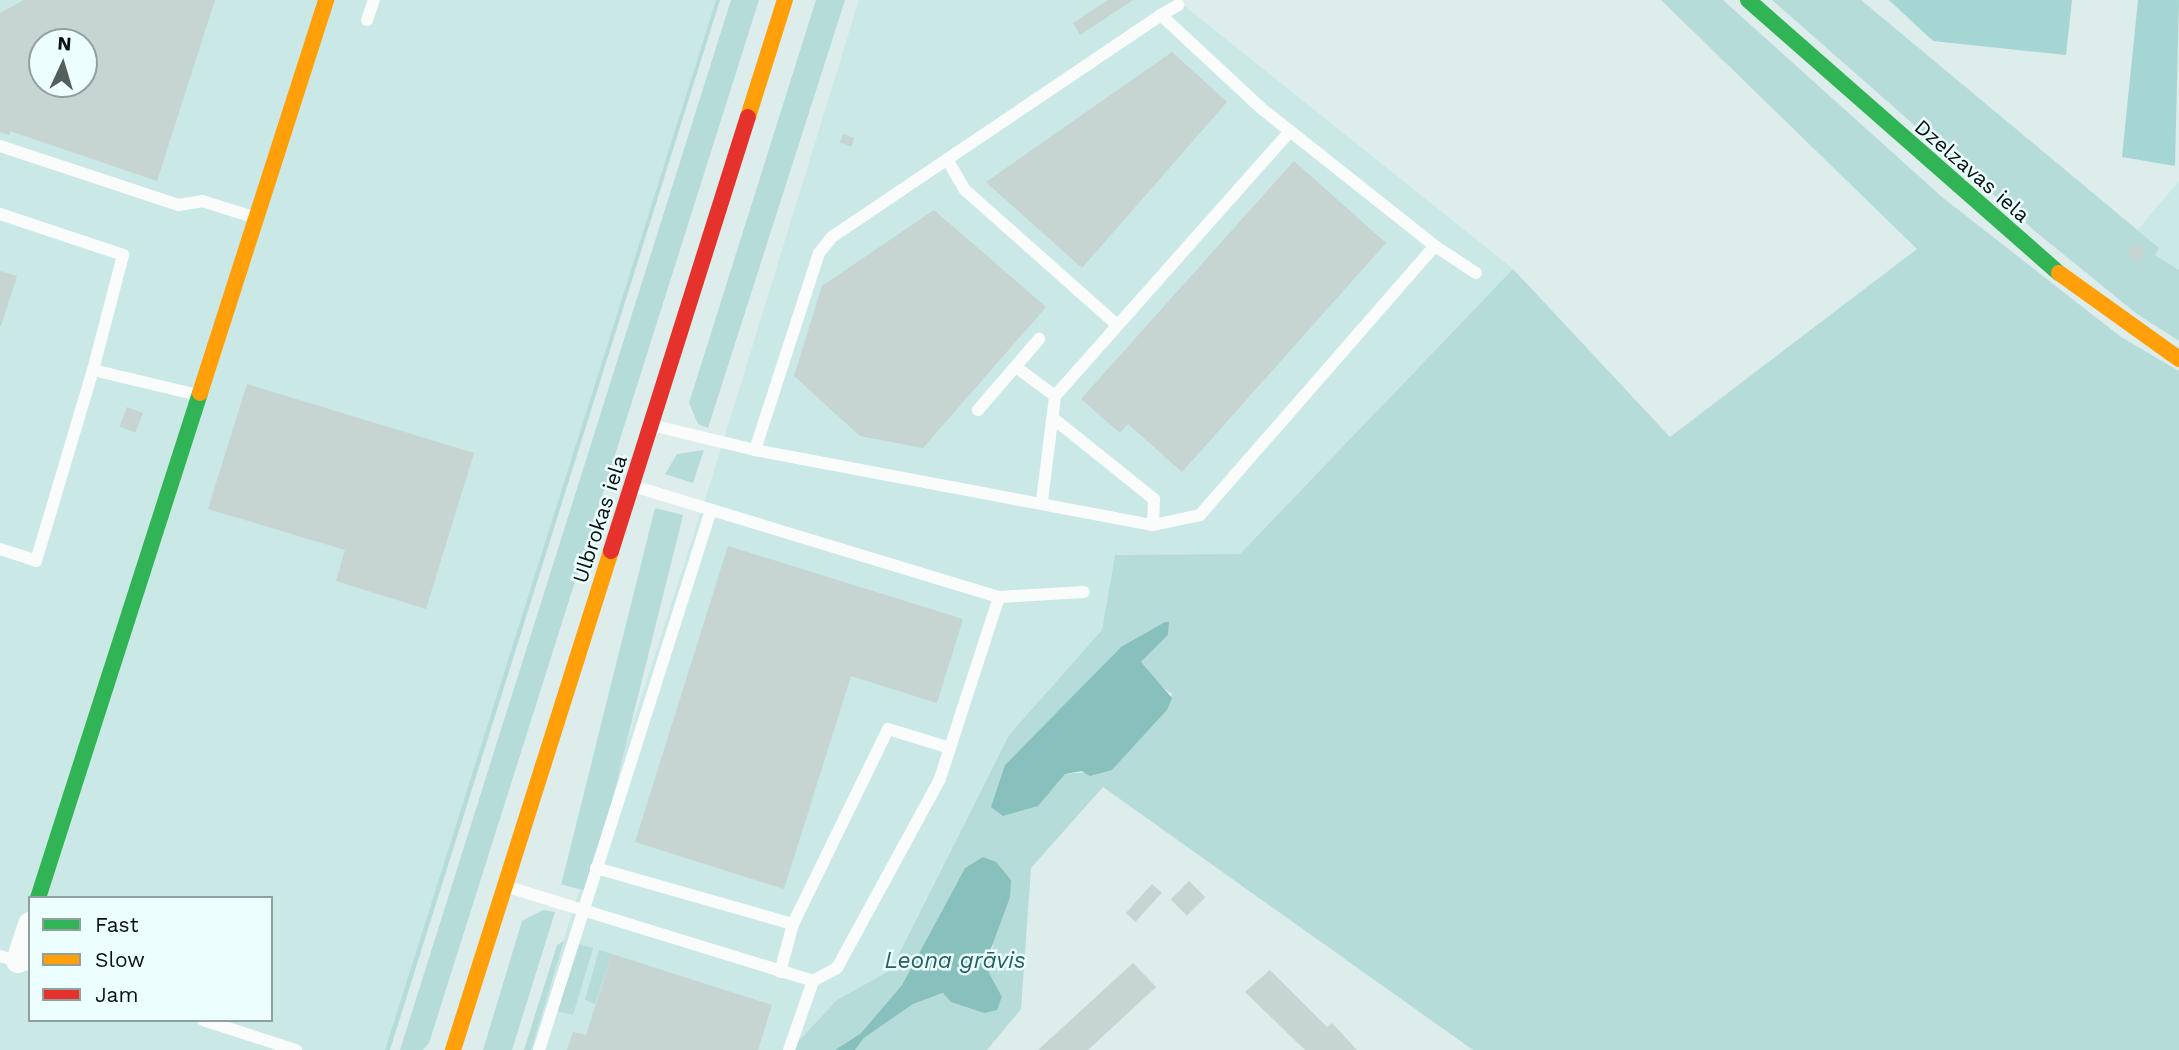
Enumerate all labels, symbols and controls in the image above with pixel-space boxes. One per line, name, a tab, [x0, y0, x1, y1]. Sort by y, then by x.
north arrow	[28, 28, 98, 98]
text: N	[57, 32, 72, 56]
street label: Dzelzavas iela	[1909, 114, 2035, 228]
street label: Ulbrokas iela	[567, 452, 633, 586]
legend	[28, 896, 273, 1022]
text: Fast	[95, 912, 139, 937]
text: Slow	[95, 947, 145, 972]
water label: Leona grāvis	[884, 947, 1026, 975]
text: Jam	[95, 982, 138, 1007]

